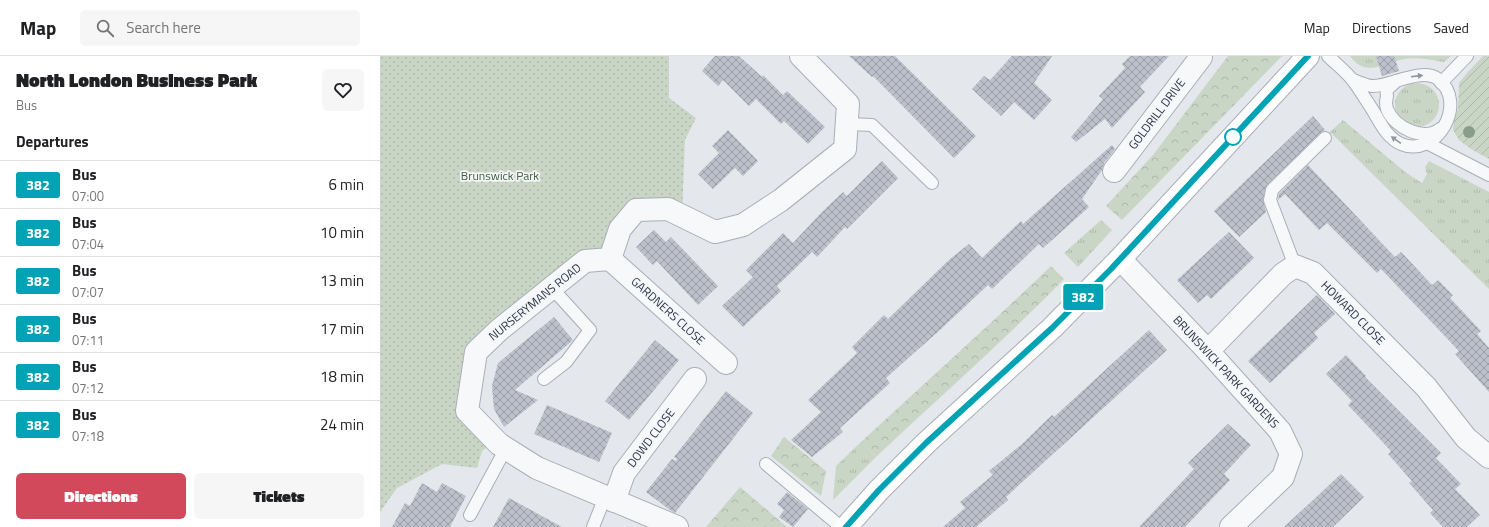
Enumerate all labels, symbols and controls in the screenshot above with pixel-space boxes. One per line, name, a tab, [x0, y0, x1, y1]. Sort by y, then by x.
search box	[80, 10, 360, 46]
text: Map	[20, 13, 56, 42]
text: Search here	[126, 16, 201, 39]
icon: search	[94, 17, 116, 39]
text: Map	[1304, 17, 1330, 38]
text: Directions	[1352, 17, 1411, 38]
text: Saved	[1433, 17, 1469, 38]
text: North London Business Park	[16, 65, 257, 94]
button: heart	[322, 69, 364, 111]
one-way arrow	[1411, 73, 1424, 80]
street label: GOLDRILL DRIVE	[1123, 74, 1190, 153]
text: Bus	[16, 95, 37, 115]
unlabelled marker	[1224, 128, 1242, 146]
text: Departures	[16, 130, 89, 153]
one-way arrow	[1391, 136, 1401, 144]
text: Bus	[72, 163, 97, 186]
park label: Brunswick Park	[461, 166, 539, 185]
text: 6 min	[328, 173, 364, 196]
text: 382	[26, 174, 50, 195]
text: 07:00	[72, 186, 104, 206]
text: Bus	[72, 211, 97, 234]
text: 10 min	[320, 221, 364, 244]
text: 382	[26, 222, 50, 243]
text: 07:04	[72, 234, 104, 254]
street label: NURSERYMANS ROAD	[484, 258, 585, 345]
text: Bus	[72, 259, 97, 282]
text: 13 min	[320, 269, 364, 292]
text: 382	[26, 270, 50, 291]
street label: GARDNERS CLOSE	[627, 272, 710, 349]
street label: HOWARD CLOSE	[1317, 276, 1390, 349]
text: 07:07	[72, 282, 104, 302]
line badge: 382	[1060, 284, 1106, 310]
text: 382	[1071, 286, 1095, 307]
text: Bus	[72, 307, 97, 330]
street label: BRUNSWICK PARK GARDENS	[1169, 311, 1284, 432]
text: 17 min	[320, 317, 364, 340]
text: 382	[26, 318, 50, 339]
text: 07:11	[72, 330, 104, 350]
text: Bus	[72, 355, 97, 378]
text: 18 min	[320, 365, 364, 388]
text: 382	[26, 366, 50, 387]
text: 07:12	[72, 378, 104, 398]
text: Bus	[72, 403, 97, 426]
street label: DOWD CLOSE	[622, 404, 679, 471]
text: 24 min	[320, 413, 364, 436]
text: 382	[26, 414, 50, 435]
text: 07:18	[72, 426, 104, 446]
button: Directions	[16, 473, 186, 519]
button: Tickets	[194, 473, 364, 519]

